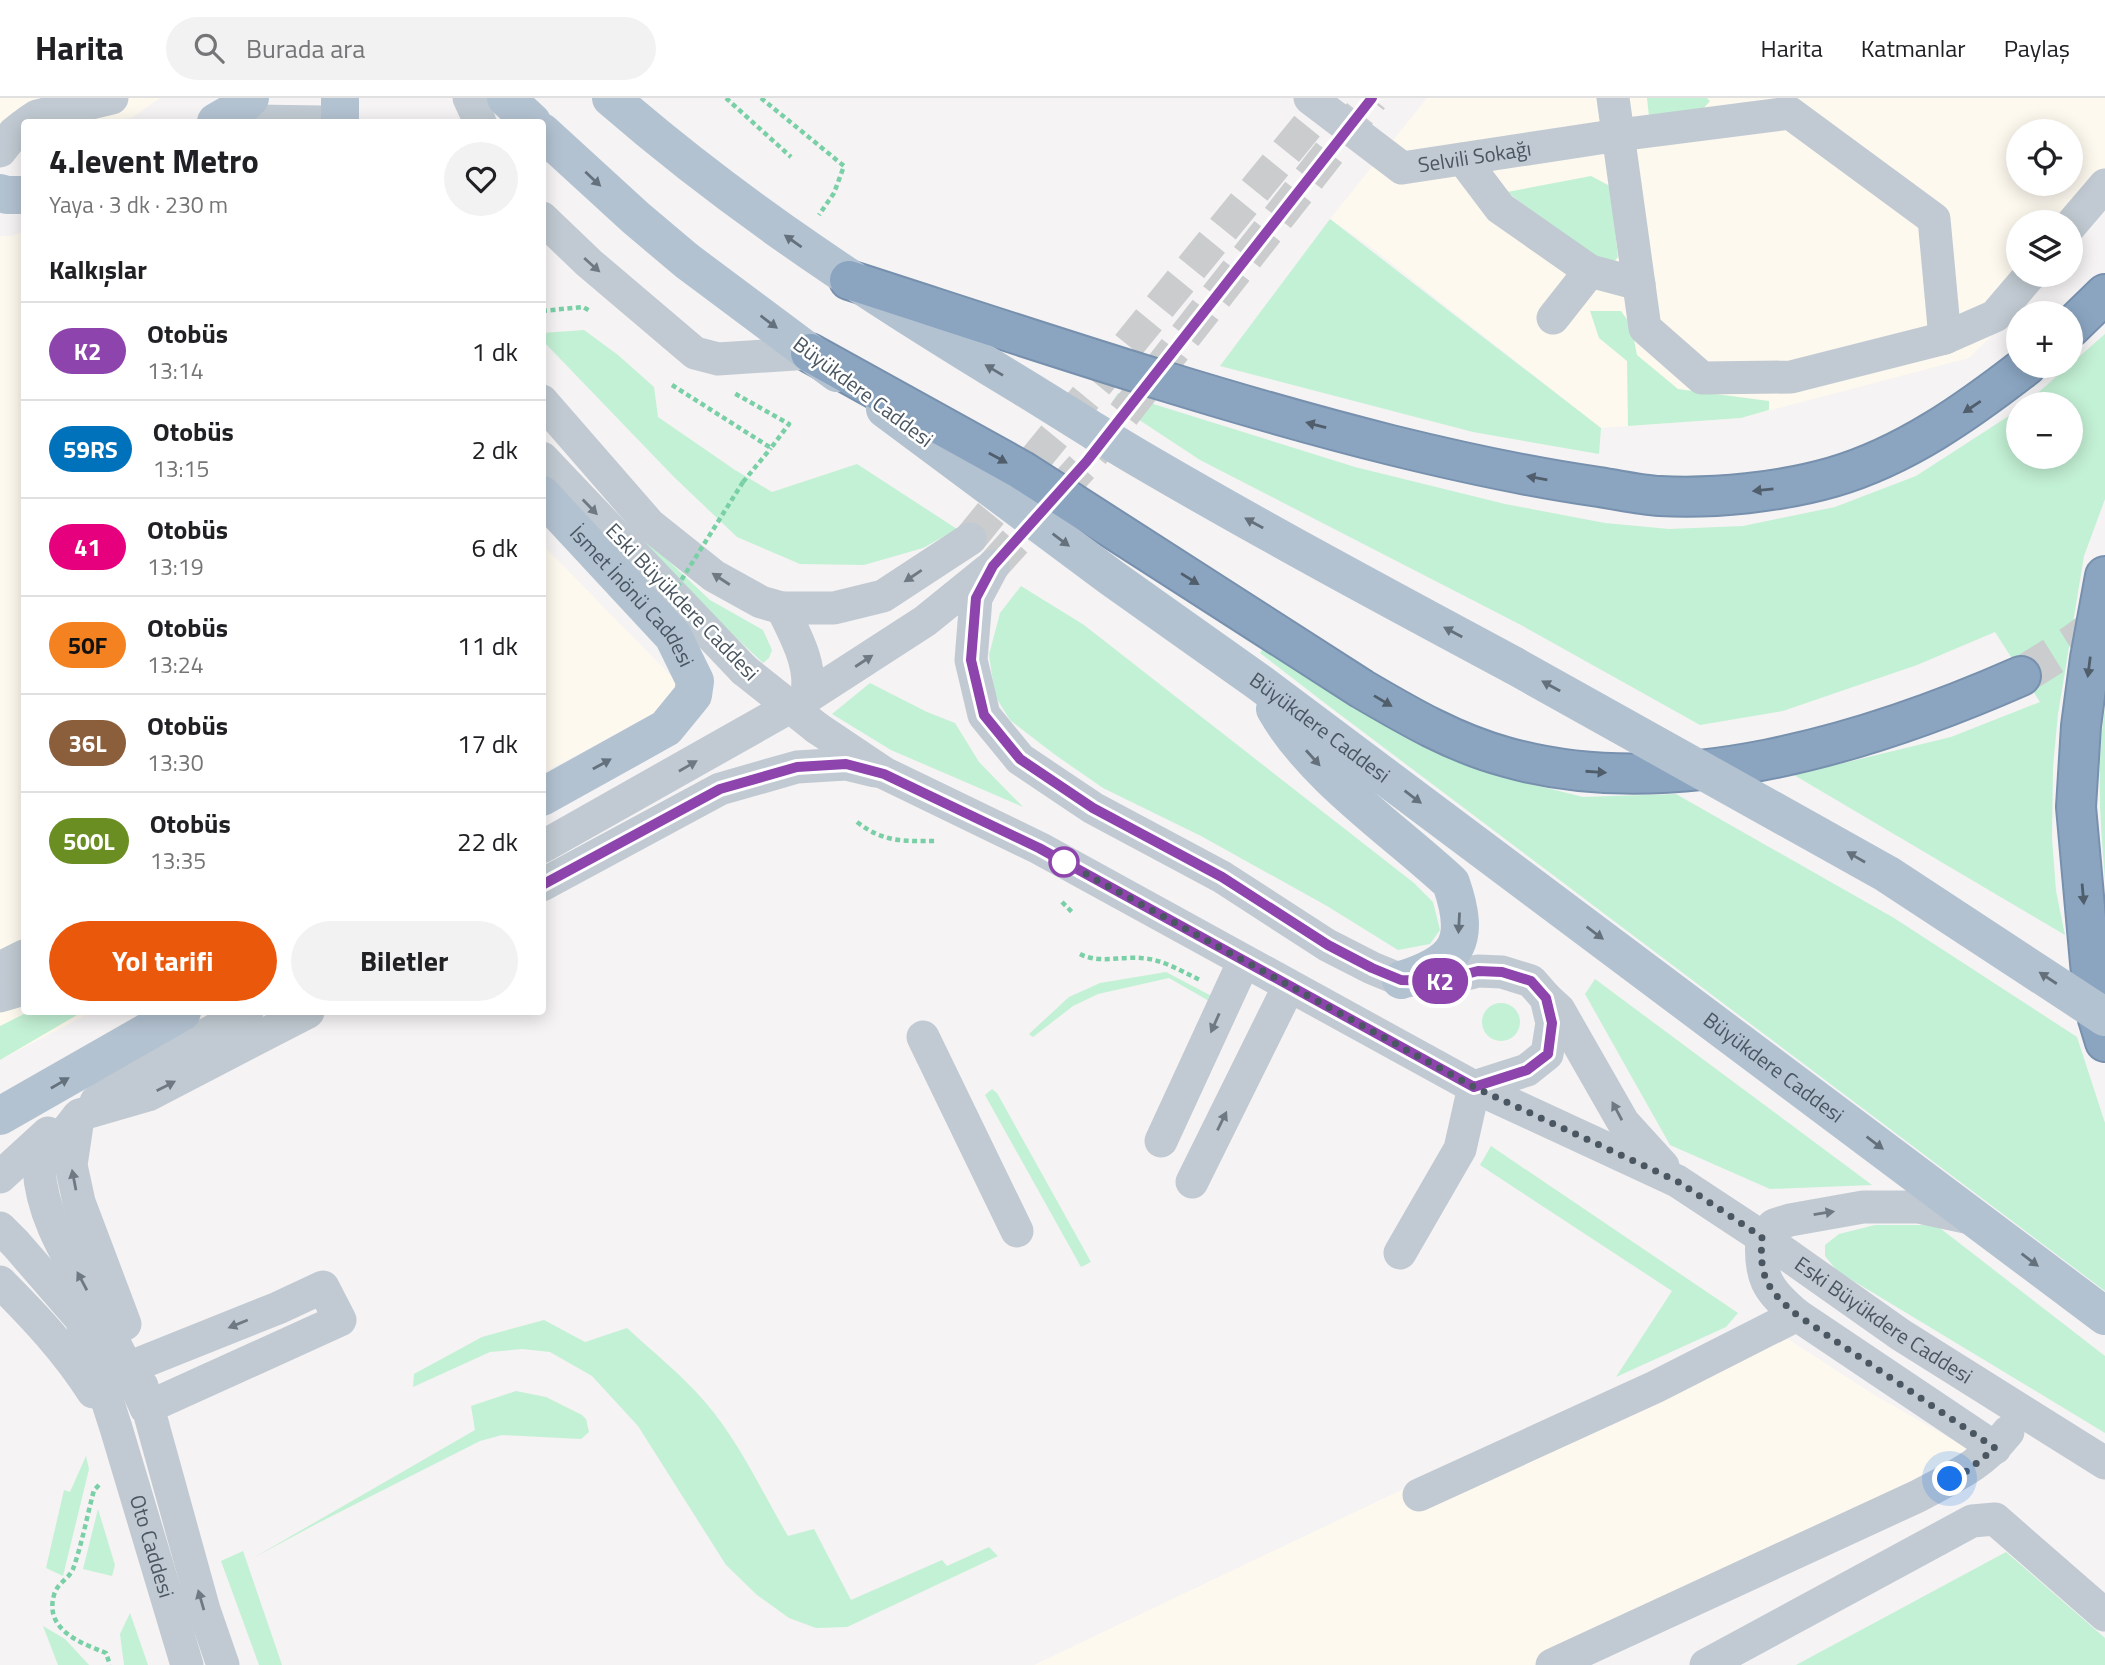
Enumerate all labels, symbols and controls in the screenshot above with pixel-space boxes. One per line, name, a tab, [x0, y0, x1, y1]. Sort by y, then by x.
search box	[166, 17, 656, 80]
text: Harita	[35, 23, 124, 73]
icon: search	[190, 29, 228, 67]
text: Burada ara	[246, 29, 365, 68]
text: Harita	[1760, 30, 1823, 66]
text: Katmanlar	[1861, 30, 1966, 66]
text: Paylaş	[2004, 30, 2070, 66]
map controls	[2006, 119, 2083, 469]
button: locate	[2006, 119, 2083, 196]
street label: Selvili Sokağı	[1416, 132, 1533, 180]
text: 4.levent Metro	[49, 136, 259, 186]
button: heart	[444, 142, 518, 216]
one-way arrow	[584, 170, 601, 186]
text: Yaya · 3 dk · 230 m	[49, 187, 228, 222]
button: layers	[2006, 210, 2083, 287]
one-way arrow	[784, 234, 802, 248]
text: Kalkışlar	[49, 250, 147, 289]
one-way arrow	[583, 257, 601, 273]
button: +	[2006, 301, 2083, 378]
text: Otobüs	[147, 314, 228, 353]
one-way arrow	[760, 315, 778, 329]
street label: Büyükdere Caddesi	[787, 328, 940, 455]
text: 1 dk	[472, 332, 518, 371]
text: K2	[74, 333, 101, 369]
text: 13:14	[147, 353, 204, 388]
one-way arrow	[985, 364, 1004, 377]
button: −	[2006, 392, 2083, 469]
one-way arrow	[1963, 400, 1981, 414]
text: Otobüs	[153, 412, 234, 451]
one-way arrow	[1305, 419, 1327, 430]
text: 2 dk	[472, 430, 518, 469]
text: 59RS	[63, 431, 118, 467]
text: 13:15	[153, 451, 209, 486]
one-way arrow	[989, 452, 1008, 464]
one-way arrow	[1526, 472, 1548, 483]
one-way arrow	[1752, 485, 1774, 496]
one-way arrow	[581, 499, 598, 516]
text: Otobüs	[147, 510, 228, 549]
street label: Eski Büyükdere Caddesi	[599, 515, 767, 688]
one-way arrow	[1244, 517, 1263, 529]
street label: İsmet İnönü Caddesi	[563, 518, 703, 672]
text: 6 dk	[472, 528, 518, 567]
text: 41	[74, 529, 101, 565]
one-way arrow	[1052, 533, 1070, 548]
text: 13:19	[147, 549, 204, 584]
one-way arrow	[904, 570, 923, 583]
one-way arrow	[711, 573, 730, 586]
one-way arrow	[1181, 573, 1200, 586]
text: Otobüs	[147, 608, 228, 647]
text: 11 dk	[457, 626, 518, 665]
text: 50F	[68, 627, 107, 663]
one-way arrow	[1443, 627, 1463, 638]
text: 13:24	[147, 647, 204, 682]
one-way arrow	[854, 655, 873, 668]
one-way arrow	[2083, 656, 2094, 678]
street label: Büyükdere Caddesi	[1243, 664, 1397, 790]
one-way arrow	[1541, 680, 1561, 691]
one-way arrow	[1373, 695, 1392, 708]
text: Otobüs	[147, 706, 228, 745]
text: 17 dk	[457, 724, 518, 763]
text: 36L	[68, 725, 107, 761]
text: 13:30	[147, 745, 204, 780]
one-way arrow	[1305, 750, 1320, 767]
one-way arrow	[593, 758, 612, 770]
one-way arrow	[678, 760, 697, 772]
one-way arrow	[1585, 767, 1607, 778]
one-way arrow	[1404, 790, 1422, 804]
text: Otobüs	[150, 804, 231, 843]
text: 22 dk	[457, 822, 518, 861]
text: 500L	[63, 823, 115, 859]
text: 13:35	[150, 843, 206, 878]
unlabelled marker	[1049, 847, 1079, 877]
one-way arrow	[1847, 851, 1866, 863]
one-way arrow	[2078, 883, 2089, 905]
one-way arrow	[1454, 912, 1465, 934]
button: Yol tarifi	[49, 921, 277, 1001]
button: Biletler	[291, 921, 518, 1001]
one-way arrow	[1586, 926, 1605, 940]
line badge: K2	[1408, 958, 1472, 1004]
text: K2	[1426, 963, 1454, 999]
one-way arrow	[2039, 972, 2058, 985]
street label: Büyükdere Caddesi	[1697, 1004, 1851, 1130]
one-way arrow	[1209, 1013, 1221, 1033]
one-way arrow	[50, 1076, 69, 1089]
one-way arrow	[156, 1080, 176, 1091]
one-way arrow	[1611, 1101, 1623, 1121]
one-way arrow	[1216, 1111, 1228, 1131]
one-way arrow	[1866, 1136, 1884, 1150]
one-way arrow	[69, 1169, 80, 1191]
one-way arrow	[1813, 1207, 1835, 1218]
street label: Eski Büyükdere Caddesi	[1788, 1248, 1979, 1391]
one-way arrow	[2021, 1252, 2039, 1266]
one-way arrow	[76, 1271, 88, 1291]
one-way arrow	[227, 1319, 248, 1330]
your location	[1932, 1461, 1967, 1496]
street label: Oto Caddesi	[122, 1491, 183, 1602]
one-way arrow	[196, 1589, 206, 1610]

